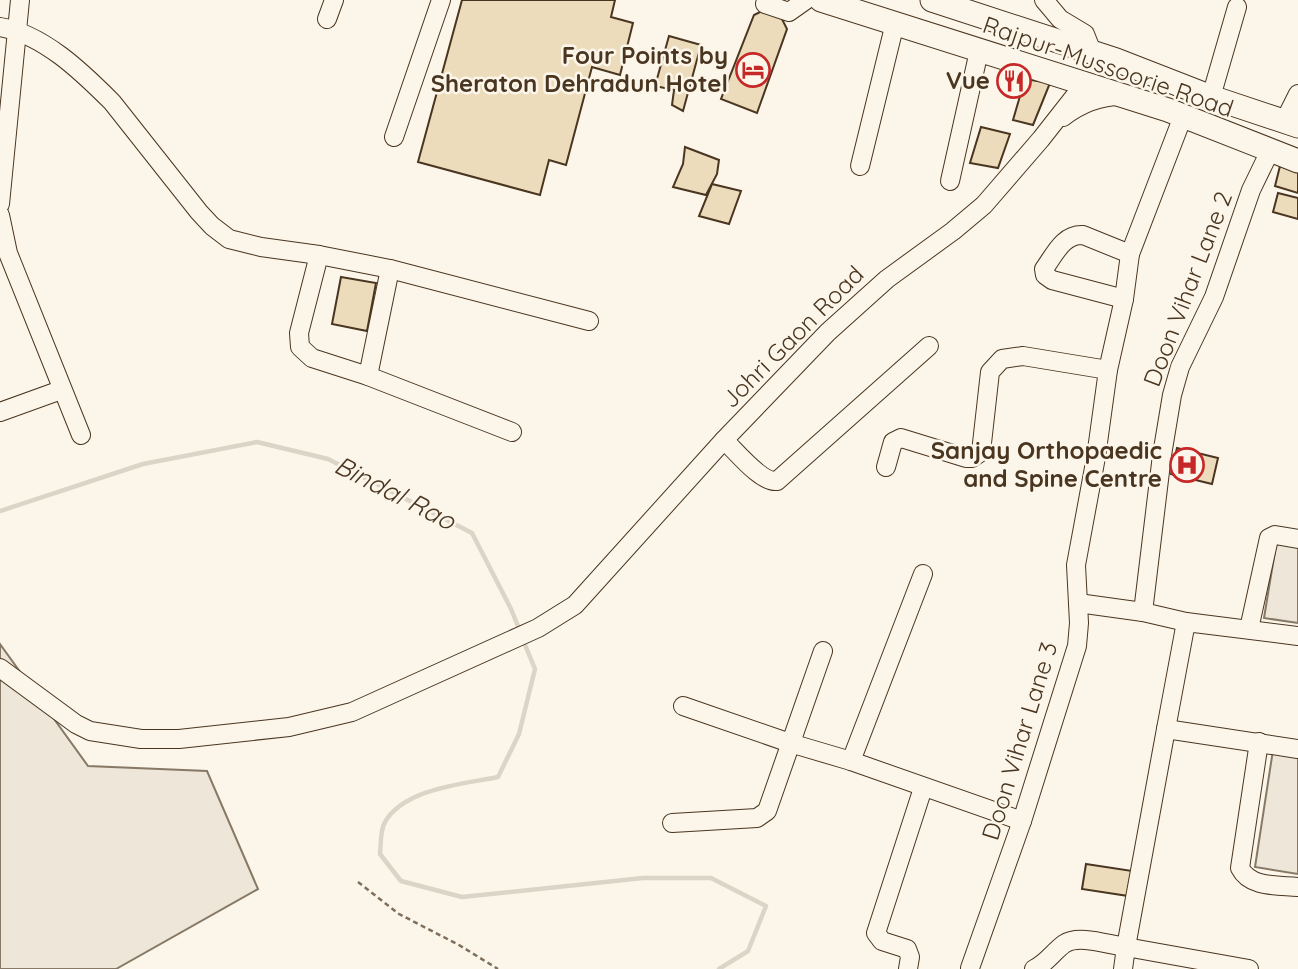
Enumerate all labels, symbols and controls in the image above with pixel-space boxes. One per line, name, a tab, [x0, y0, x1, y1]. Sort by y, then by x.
street label: Rajpur-Mussoorie Road	[979, 9, 1238, 123]
place label: Four Points by Sheraton Dehradun Hotel	[431, 40, 728, 98]
hotel icon: Four Points by Sheraton Dehradun Hotel	[734, 51, 772, 89]
restaurant icon: Vue	[995, 62, 1033, 100]
place label: Vue	[946, 65, 990, 95]
street label: Doon Vihar Lane 2	[1136, 187, 1238, 390]
street label: Johri Gaon Road	[715, 259, 870, 414]
place label: Sanjay Orthopaedic and Spine Centre	[931, 435, 1162, 493]
hospital icon: Sanjay Orthopaedic and Spine Centre	[1168, 446, 1206, 484]
water label: Bindal Rao	[329, 448, 462, 538]
street label: Doon Vihar Lane 3	[975, 638, 1063, 844]

